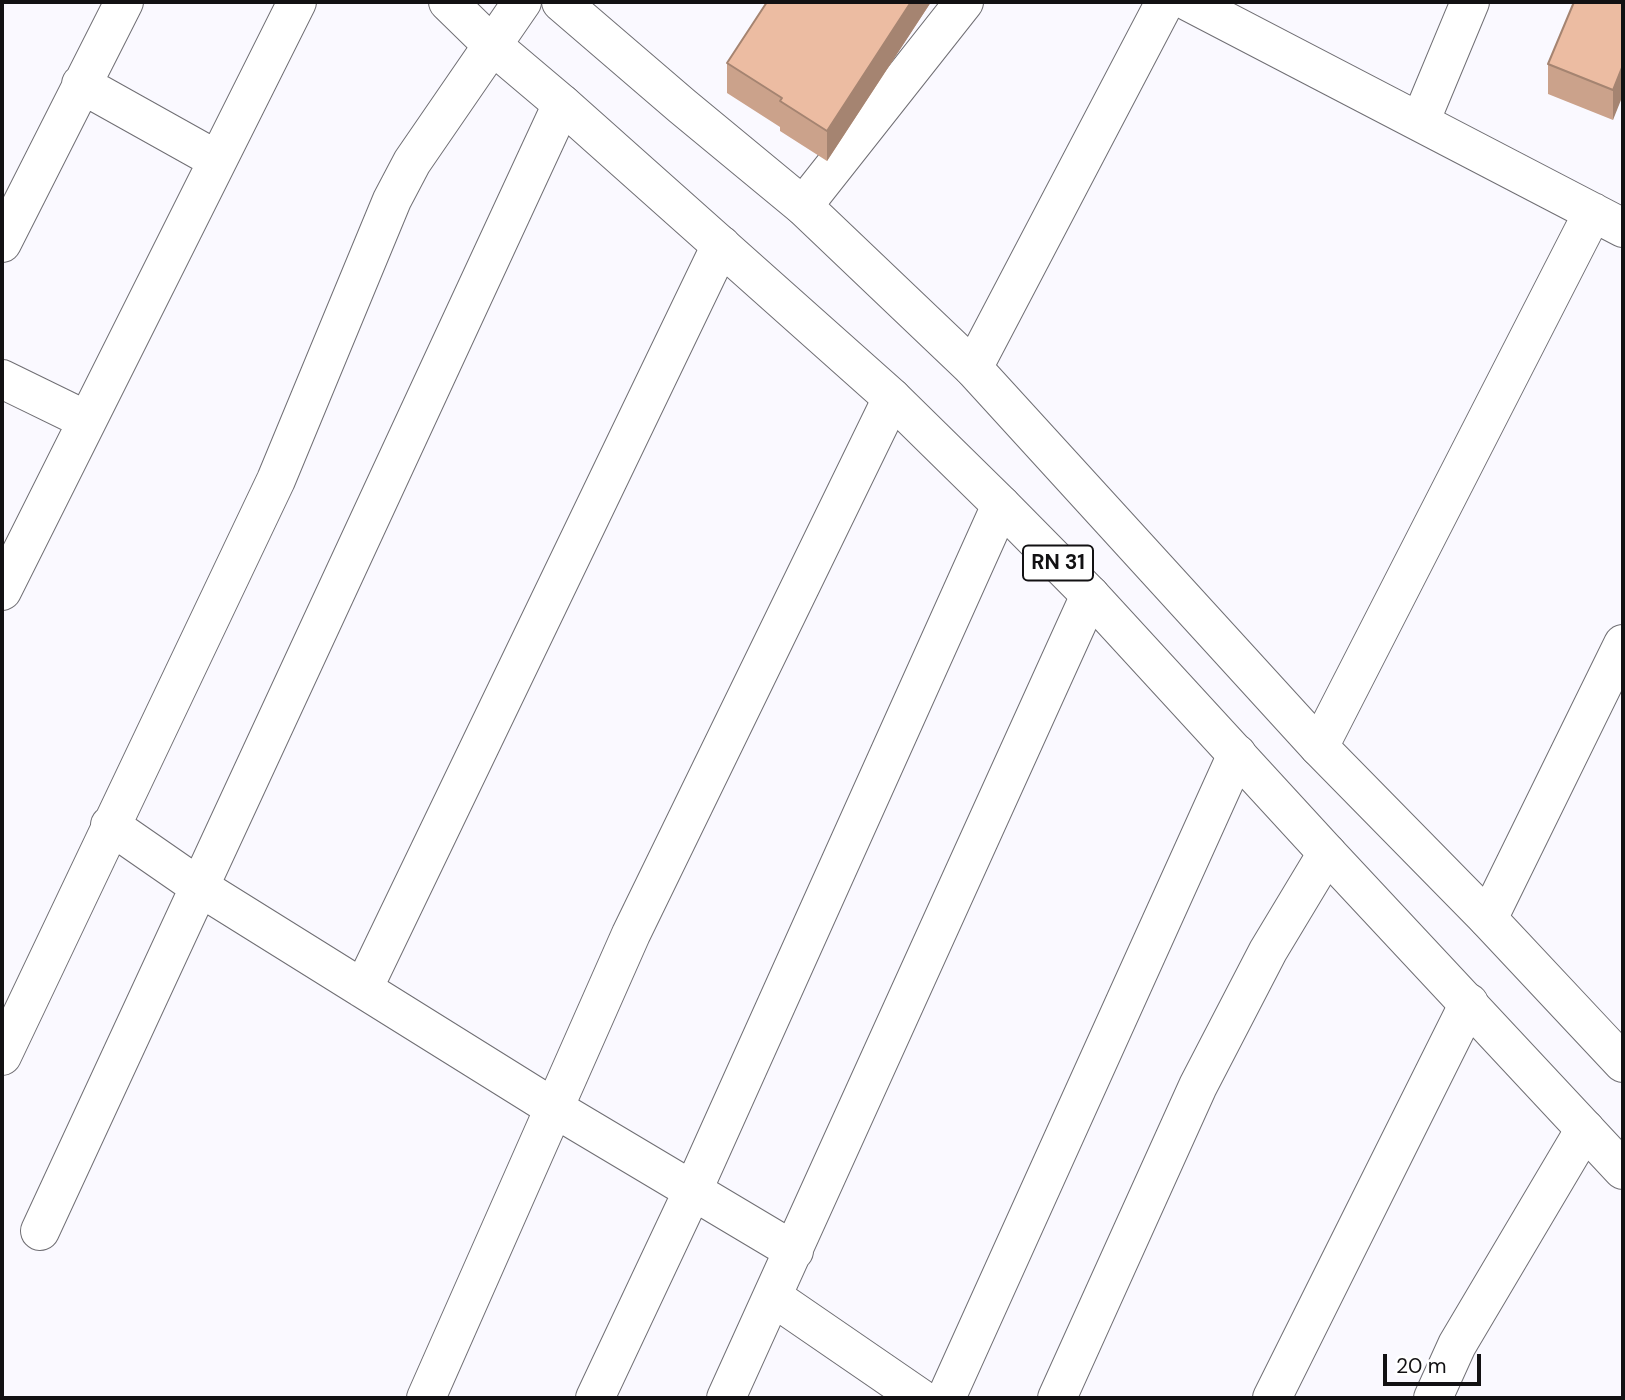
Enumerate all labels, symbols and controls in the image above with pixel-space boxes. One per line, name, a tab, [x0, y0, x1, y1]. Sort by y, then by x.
road number: RN 31	[1023, 546, 1093, 580]
scale bar	[1387, 1340, 1485, 1384]
text: 20 m	[1396, 1352, 1447, 1380]

